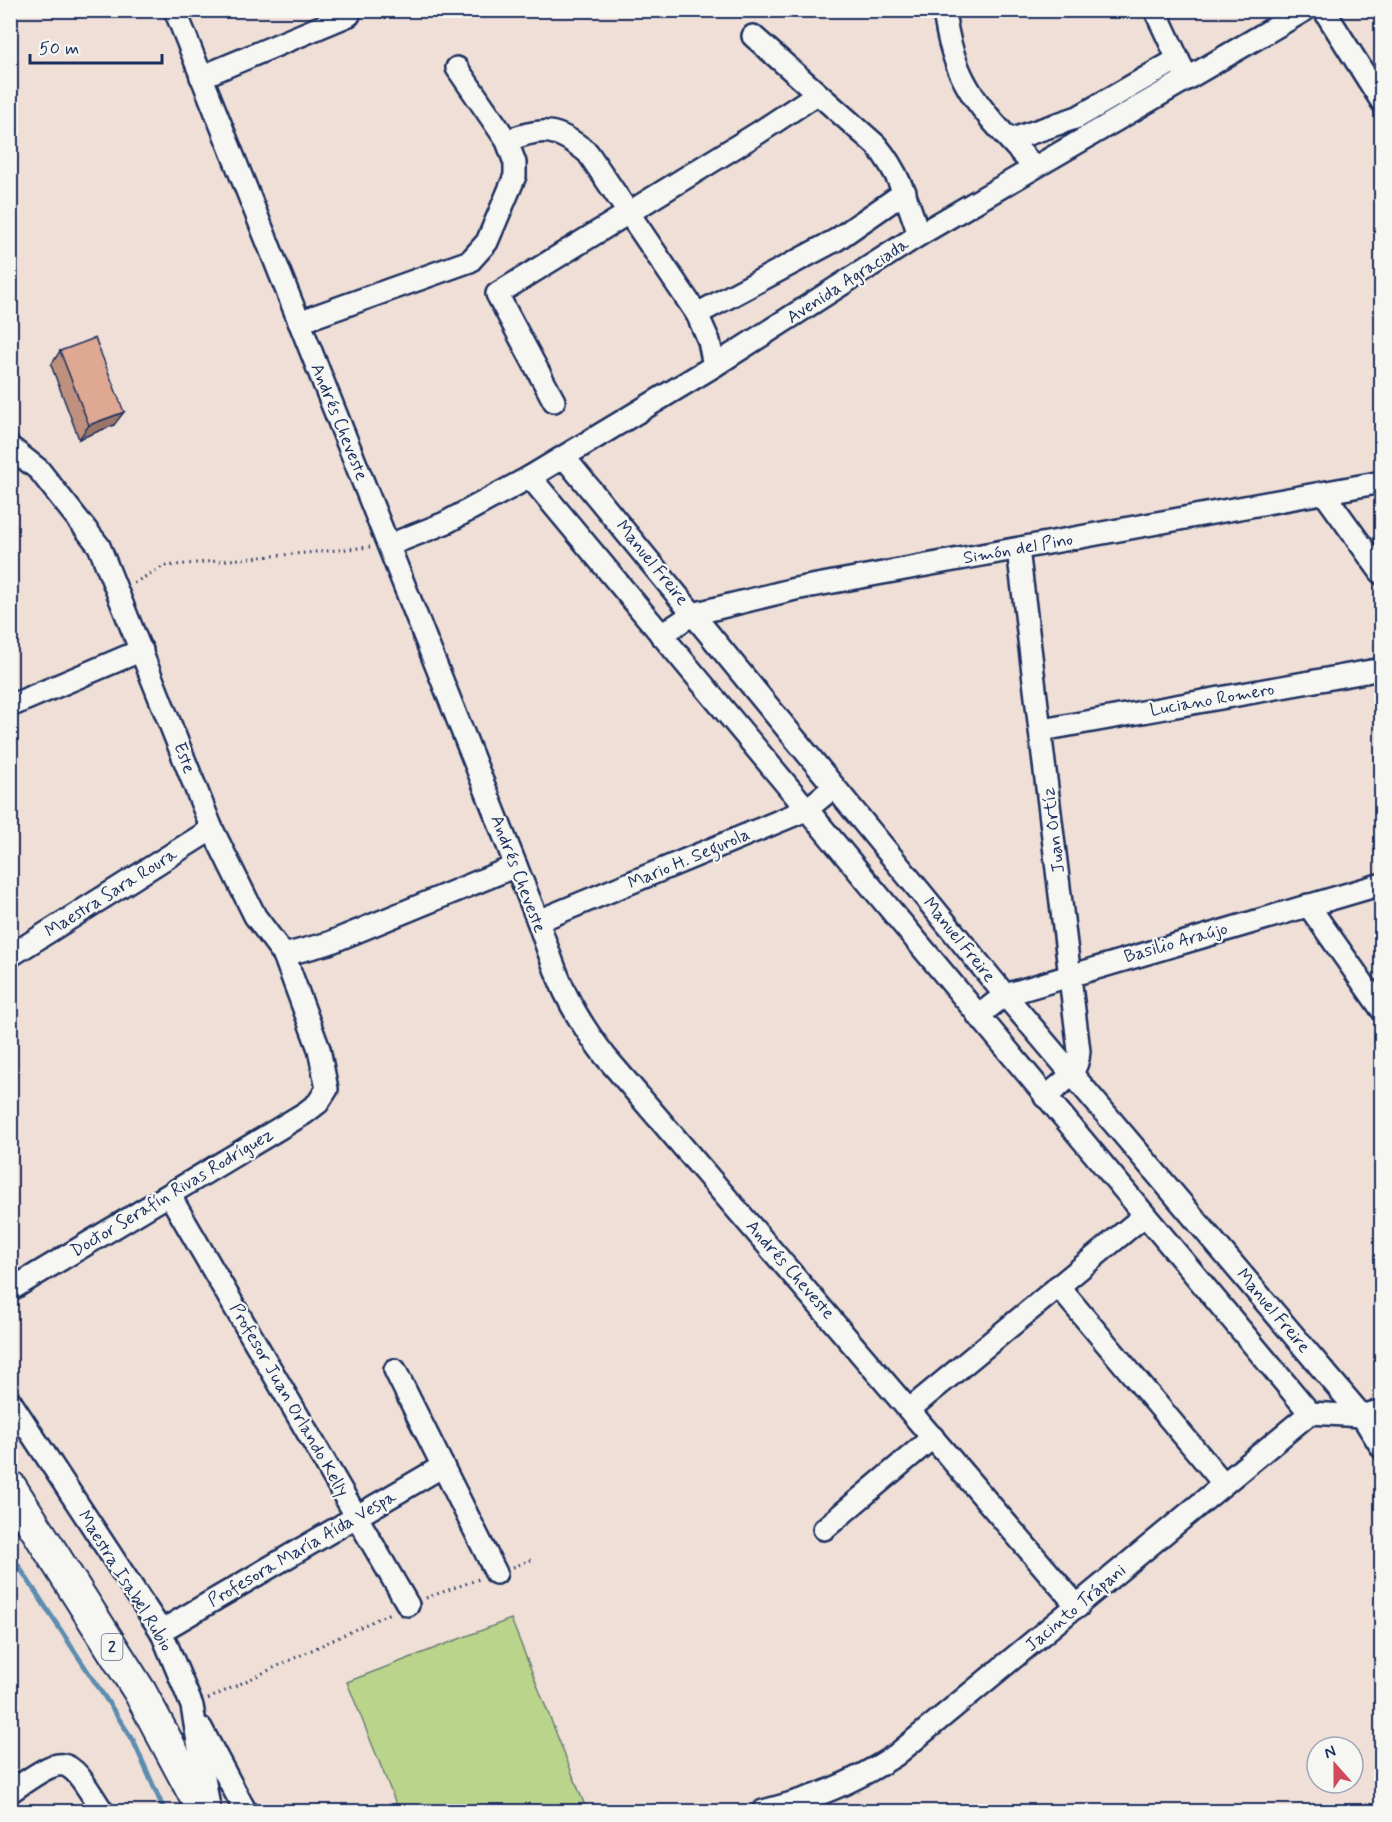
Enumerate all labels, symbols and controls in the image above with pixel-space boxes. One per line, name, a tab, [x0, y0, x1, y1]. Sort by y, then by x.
scale bar	[30, 27, 162, 65]
text: 50 m	[39, 37, 79, 61]
street label: Avenida Agraciada	[782, 232, 914, 330]
street label: Andrés Cheveste	[305, 360, 373, 484]
street label: Manuel Freire	[610, 515, 694, 611]
street label: Simón del Pino	[961, 528, 1075, 570]
street label: Luciano Romero	[1148, 677, 1276, 723]
street label: Este	[167, 739, 201, 777]
street label: Juan Ortíz	[1037, 786, 1071, 874]
street label: Andrés Cheveste	[485, 812, 552, 936]
street label: Mario H. Segurola	[624, 822, 755, 897]
street label: Maestra Sara Roura	[40, 843, 182, 943]
street label: Manuel Freire	[917, 892, 1001, 988]
street label: Basilio Araújo	[1121, 917, 1231, 969]
street label: Doctor Serafín Rivas Rodríguez	[66, 1123, 278, 1263]
street label: Andrés Cheveste	[740, 1215, 840, 1325]
street label: Manuel Freire	[1231, 1264, 1316, 1358]
street label: Profesor Juan Orlando Kelly	[224, 1299, 354, 1501]
street label: Profesora María Aída Vespa	[203, 1485, 401, 1613]
street label: Maestra Isabel Rubio	[72, 1506, 178, 1656]
street label: Jacinto Trápani	[1020, 1559, 1132, 1657]
road number: 2	[102, 1634, 122, 1660]
north arrow	[1305, 1735, 1365, 1795]
text: N	[1321, 1741, 1339, 1764]

